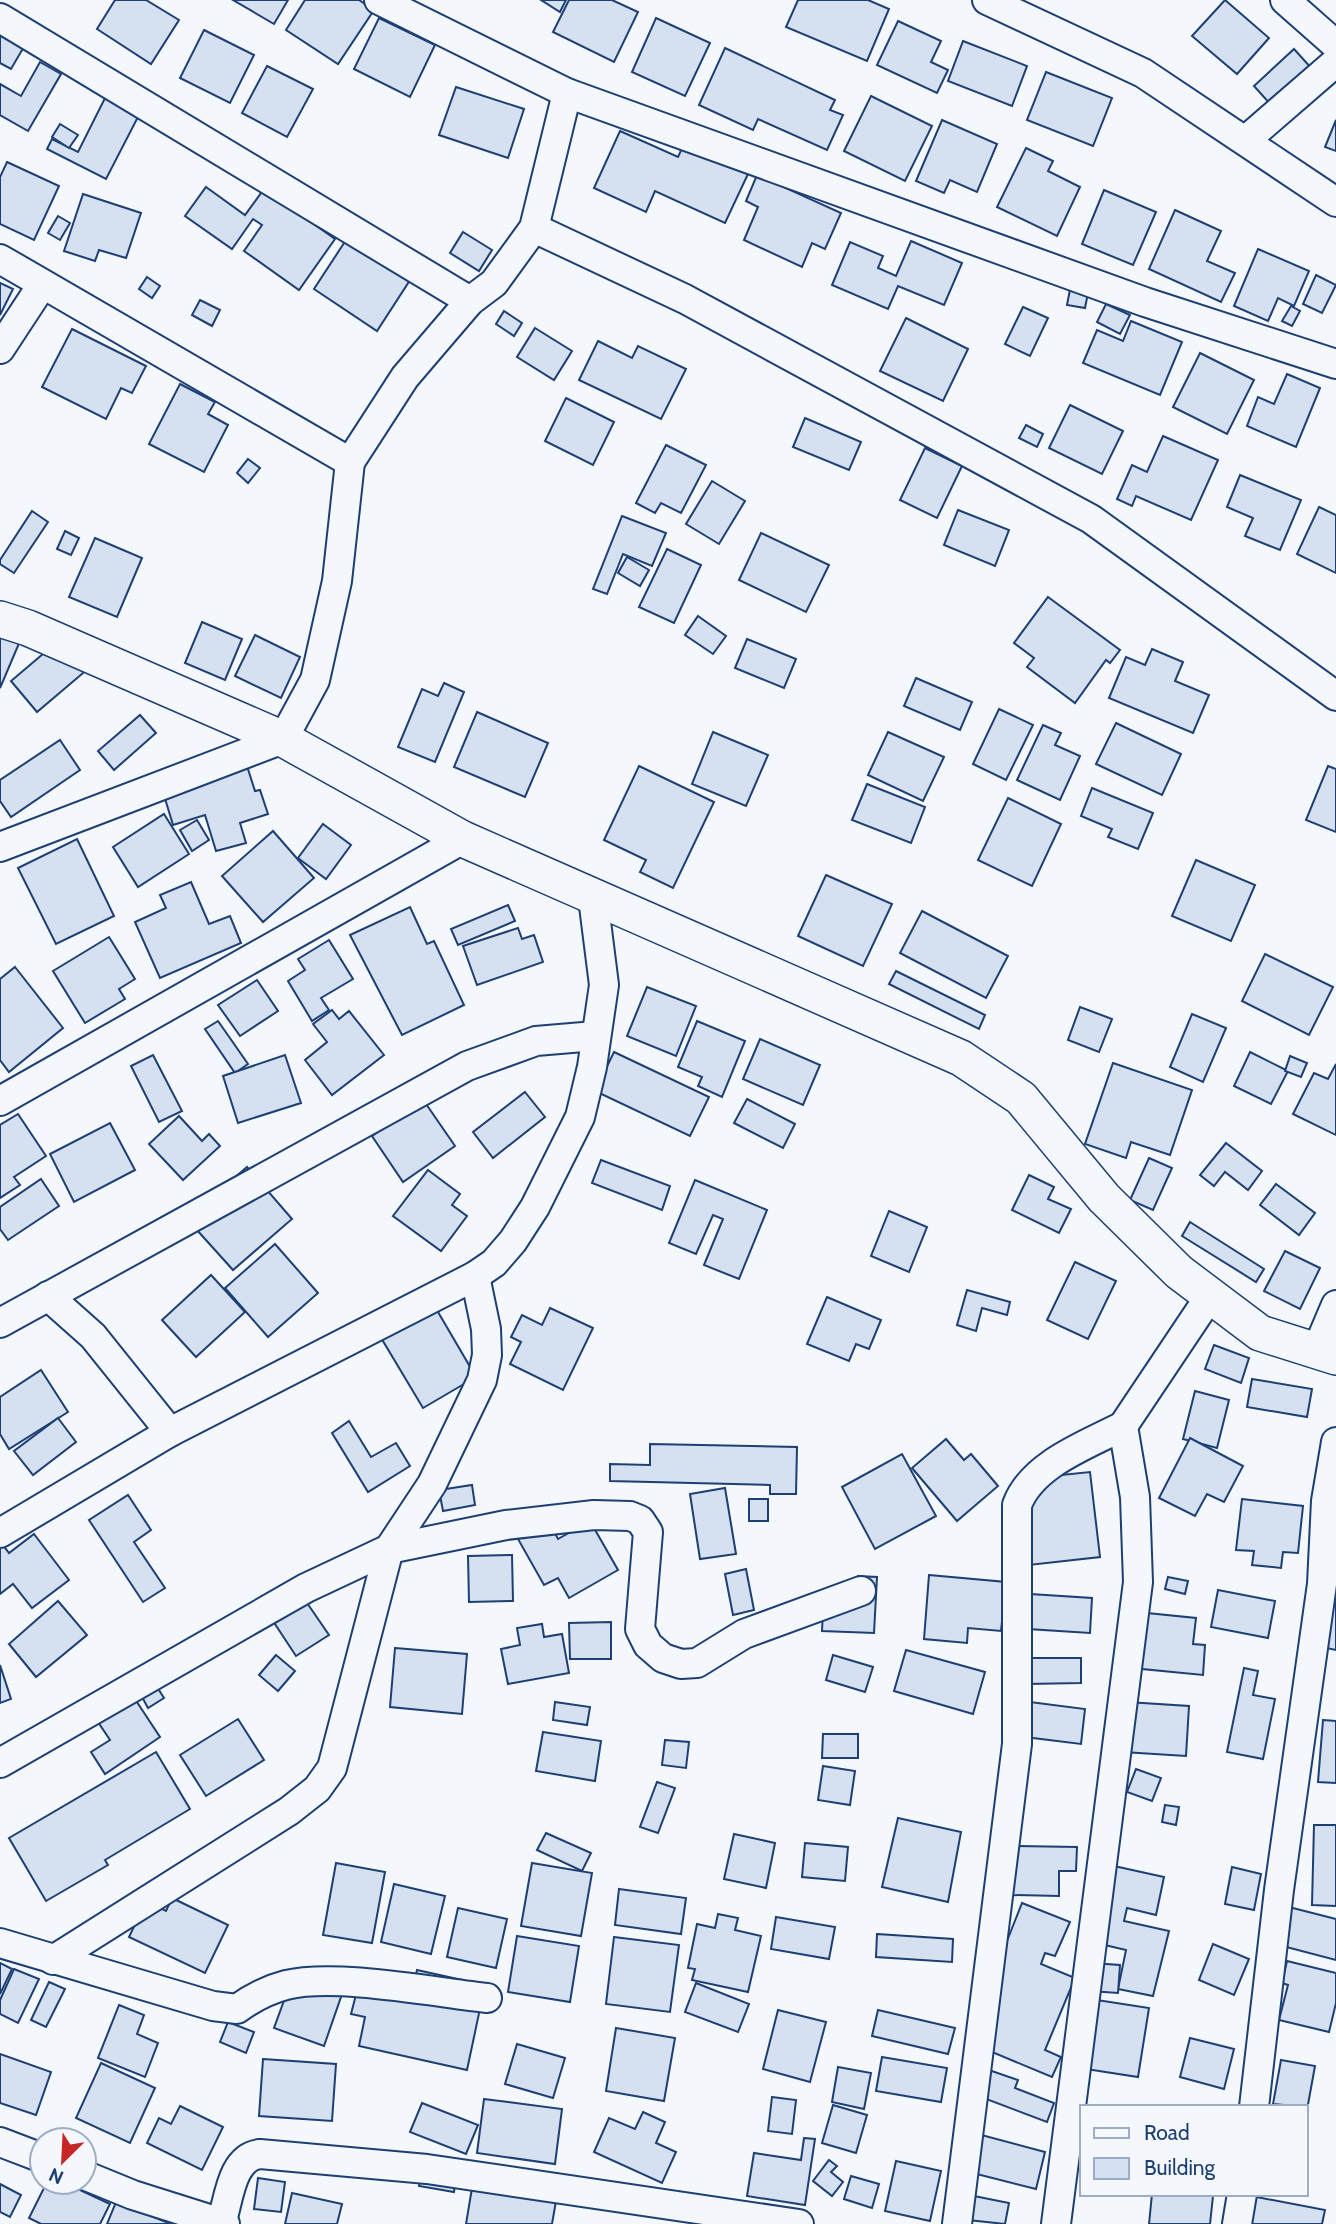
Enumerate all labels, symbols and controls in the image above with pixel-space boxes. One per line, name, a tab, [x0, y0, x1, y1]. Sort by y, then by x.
legend	[1080, 2105, 1308, 2196]
text: Road	[1144, 2120, 1190, 2145]
north arrow	[28, 2126, 98, 2196]
text: Building	[1144, 2155, 1216, 2180]
text: N	[45, 2163, 67, 2189]

